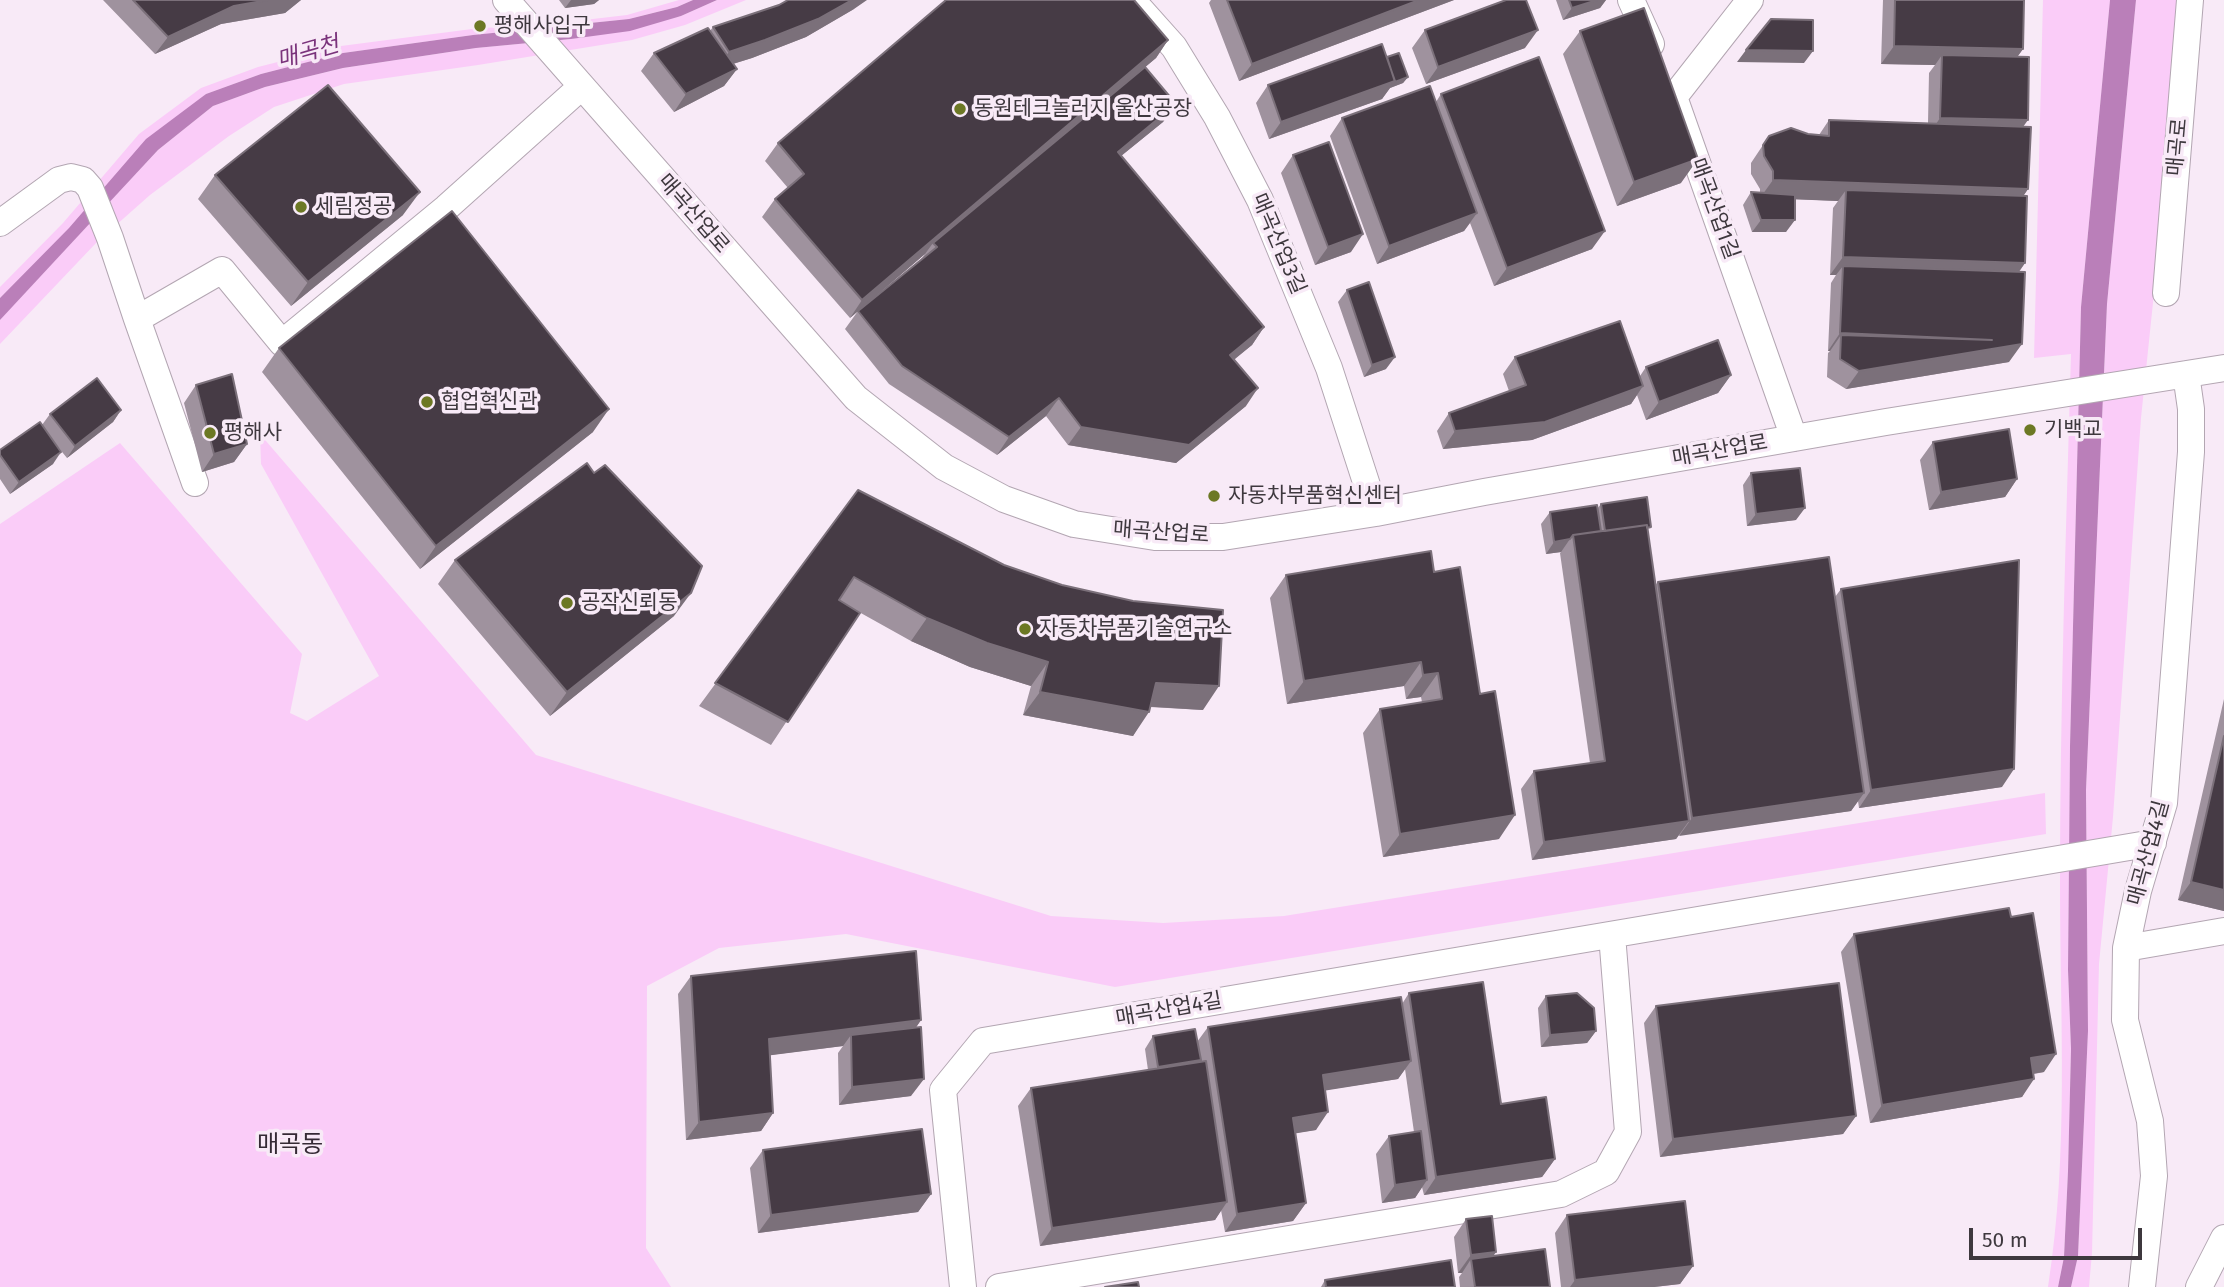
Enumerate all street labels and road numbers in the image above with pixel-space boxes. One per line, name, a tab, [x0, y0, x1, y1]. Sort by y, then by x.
street label: 매곡로	[2163, 117, 2193, 177]
street label: 매곡산업1길	[1684, 155, 1744, 263]
street label: 매곡산업로	[652, 169, 734, 259]
street label: 매곡산업3길	[1245, 190, 1311, 298]
street label: 매곡산업로	[1670, 430, 1770, 472]
street label: 매곡산업로	[1112, 517, 1210, 549]
street label: 매곡산업4길	[2123, 798, 2175, 908]
street label: 매곡산업4길	[1114, 988, 1224, 1032]

